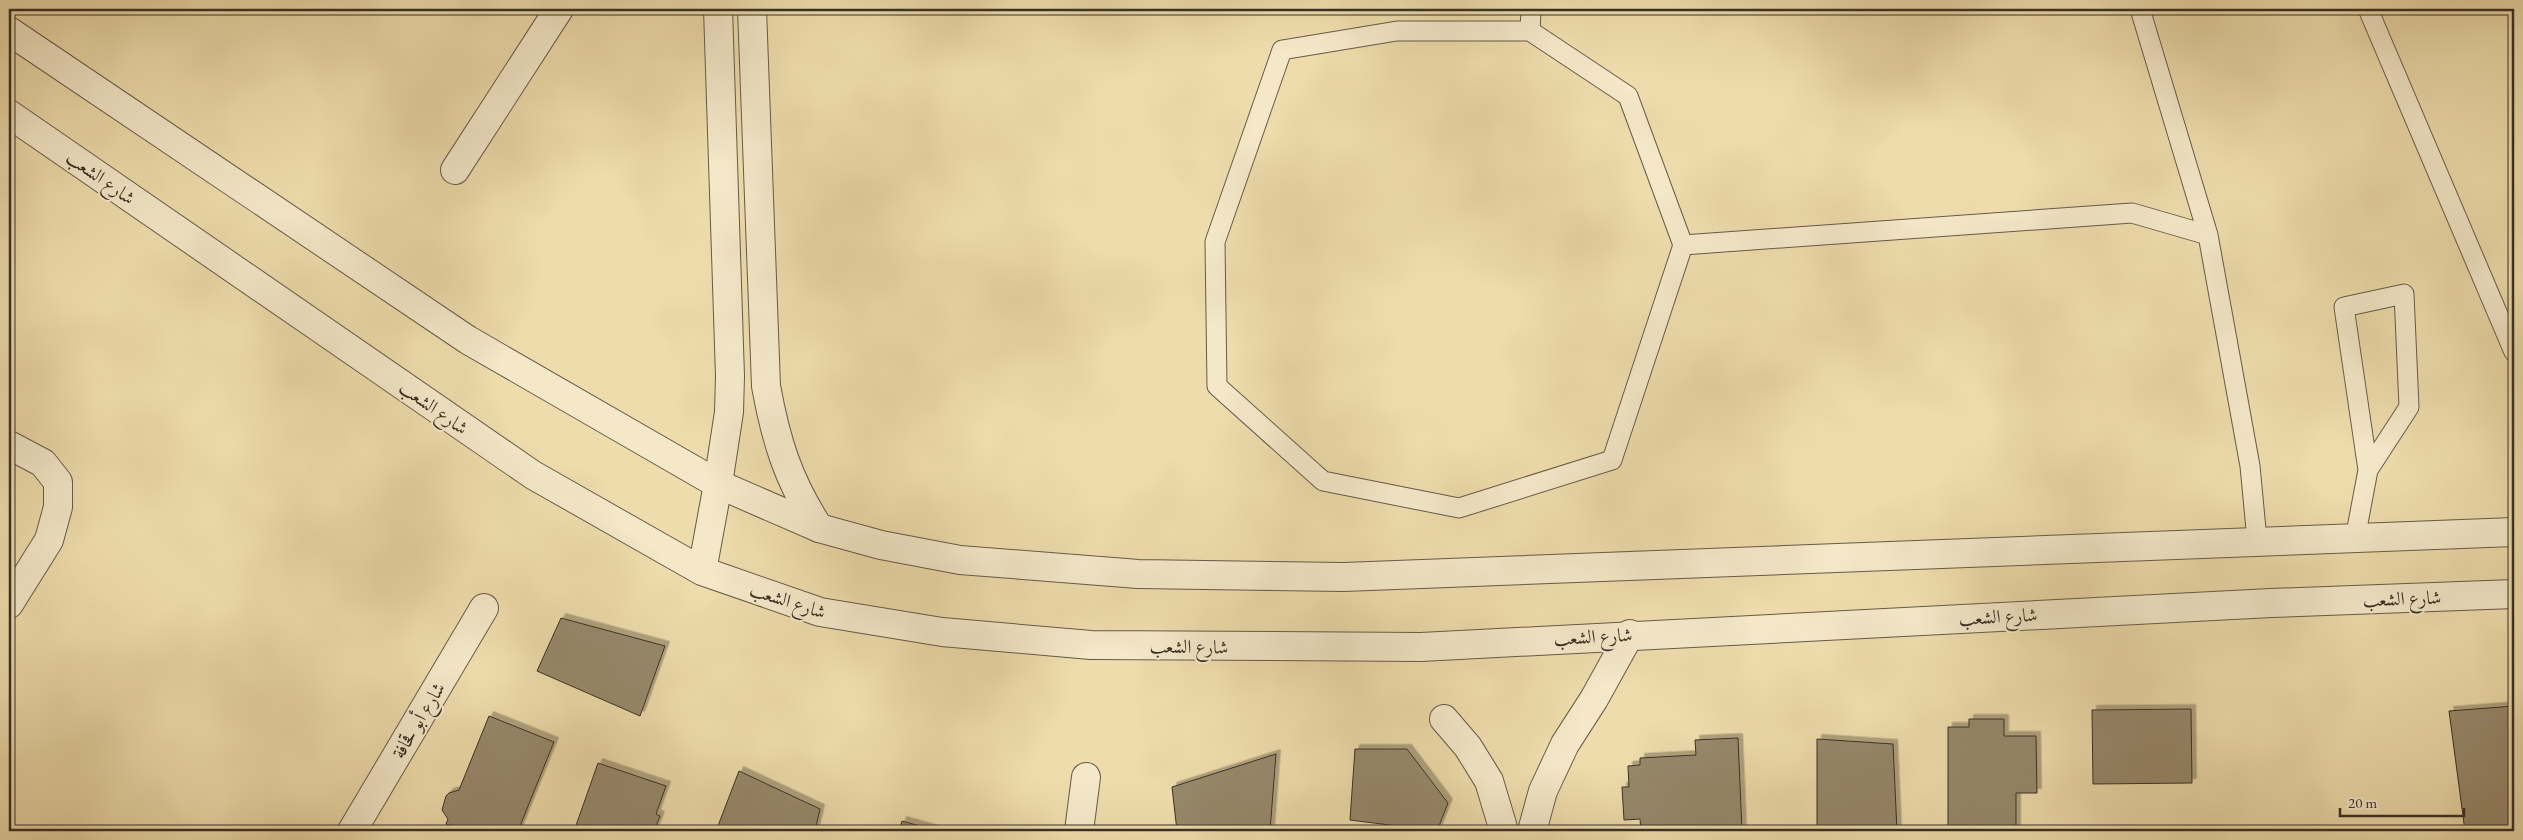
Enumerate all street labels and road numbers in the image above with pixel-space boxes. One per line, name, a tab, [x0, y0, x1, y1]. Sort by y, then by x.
street label: شارع الشعب	[60, 145, 140, 213]
street label: شارع الشعب	[393, 375, 473, 443]
street label: شارع الشعب	[746, 576, 829, 627]
street label: شارع الشعب	[2362, 585, 2442, 615]
street label: شارع الشعب	[1958, 602, 2038, 634]
street label: شارع الشعب	[1553, 622, 1633, 654]
street label: شارع الشعب	[1149, 633, 1229, 663]
street label: شارع أبو قحافة	[386, 677, 454, 765]

